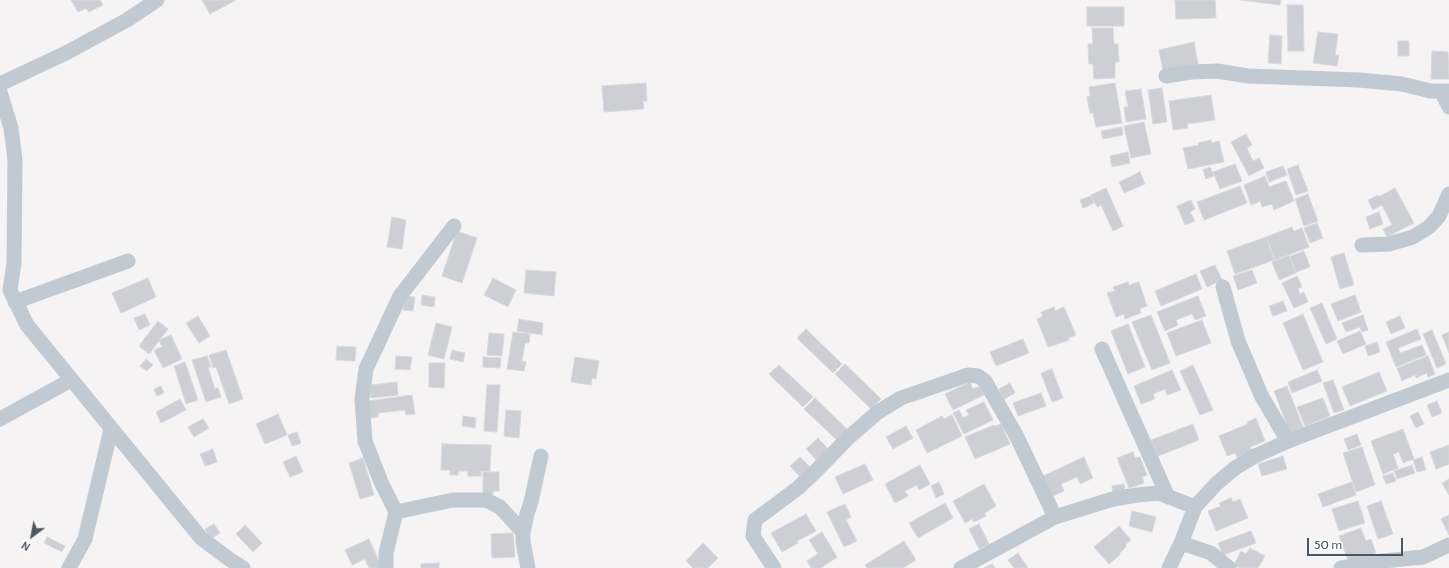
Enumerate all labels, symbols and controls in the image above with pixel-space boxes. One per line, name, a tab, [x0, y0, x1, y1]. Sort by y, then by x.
north arrow	[12, 516, 52, 556]
scale bar	[1309, 530, 1405, 556]
text: 50 m	[1314, 537, 1342, 552]
text: N	[19, 538, 33, 554]

